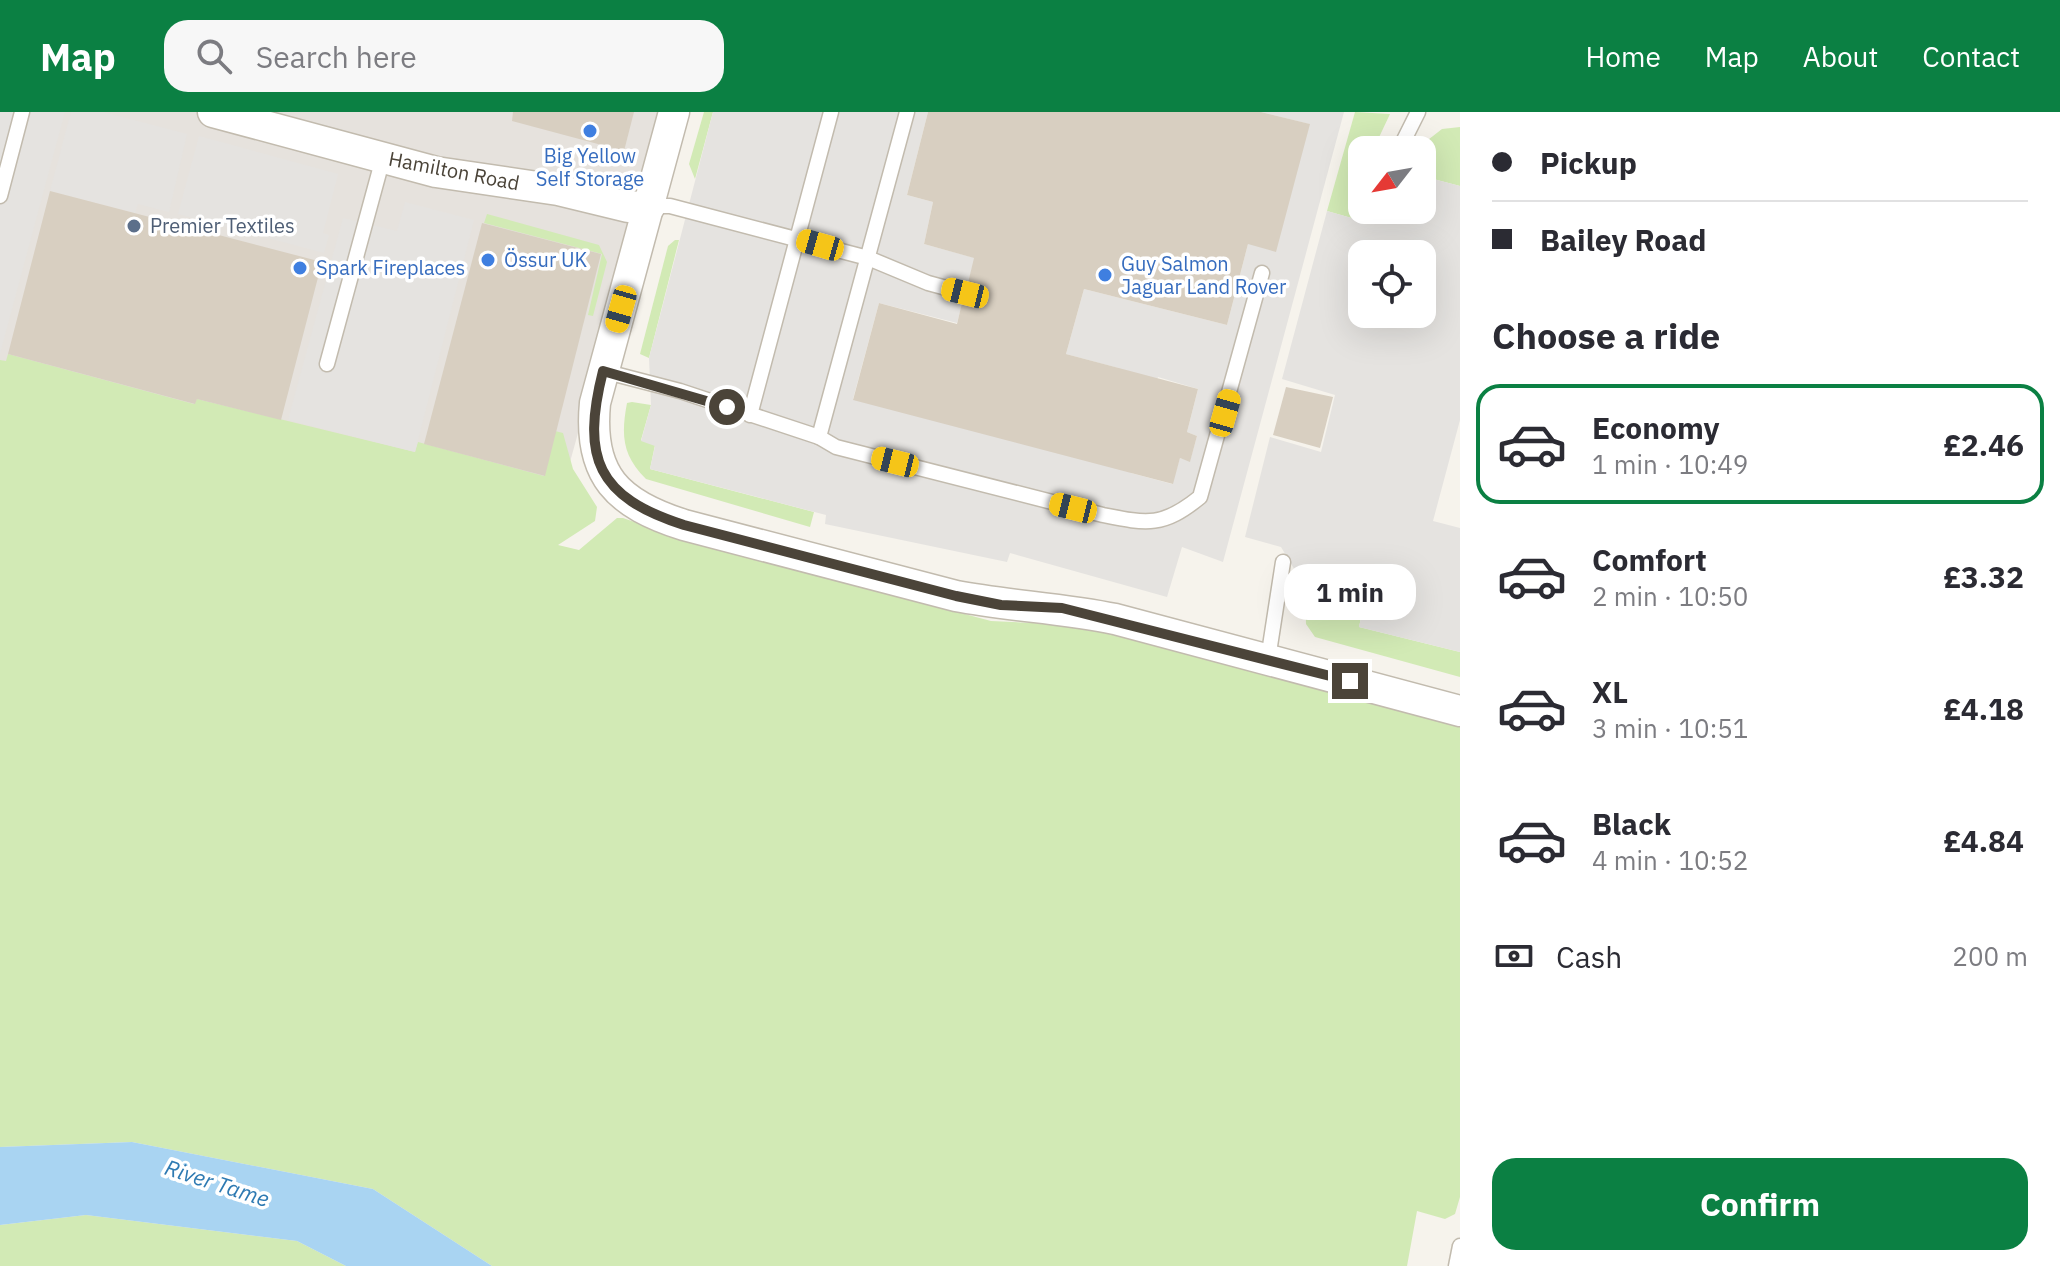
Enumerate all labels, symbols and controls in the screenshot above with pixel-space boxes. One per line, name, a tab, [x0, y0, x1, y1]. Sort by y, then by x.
search box	[164, 20, 724, 92]
text: Map	[40, 32, 116, 81]
icon: search	[192, 34, 236, 78]
text: Search here	[256, 37, 417, 76]
text: Home	[1585, 38, 1661, 75]
text: Map	[1705, 38, 1759, 75]
text: About	[1803, 38, 1878, 75]
text: Contact	[1922, 38, 2020, 75]
marker: Big Yellow Self Storage	[581, 122, 599, 140]
north arrow	[1348, 136, 1436, 224]
map controls	[1348, 136, 1436, 328]
place label: Big Yellow Self Storage	[536, 142, 644, 192]
text: Pickup	[1540, 143, 1637, 182]
street label: Hamilton Road	[386, 145, 522, 196]
place label: Premier Textiles	[150, 212, 295, 239]
marker: Premier Textiles	[125, 217, 143, 235]
text: Bailey Road	[1540, 220, 1707, 259]
car	[794, 227, 846, 263]
button: locate	[1348, 240, 1436, 328]
place label: Össur UK	[504, 246, 587, 273]
place label: Guy Salmon Jaguar Land Rover	[1121, 250, 1286, 300]
marker: Össur UK	[479, 251, 497, 269]
place label: Spark Fireplaces	[316, 254, 465, 281]
marker: Spark Fireplaces	[291, 259, 309, 277]
marker: Guy Salmon Jaguar Land Rover	[1096, 266, 1114, 284]
car	[939, 276, 991, 310]
car	[603, 283, 639, 335]
text: Choose a ride	[1492, 312, 1720, 359]
car	[1207, 387, 1243, 439]
route start	[709, 389, 745, 425]
icon: car	[1496, 408, 1568, 480]
text: Economy	[1592, 408, 1720, 447]
text: £2.46	[1943, 425, 2024, 464]
car	[869, 445, 921, 479]
text: 1 min · 10:49	[1592, 447, 1748, 481]
car	[1047, 491, 1099, 525]
icon: car	[1496, 540, 1568, 612]
text: Comfort	[1592, 540, 1707, 579]
text: £3.32	[1943, 557, 2024, 596]
callout: 1 min	[1284, 565, 1416, 621]
text: 1 min	[1316, 575, 1384, 609]
text: 2 min · 10:50	[1592, 579, 1748, 613]
route end	[1332, 663, 1368, 699]
icon: car	[1496, 672, 1568, 744]
text: XL	[1592, 672, 1628, 711]
text: £4.18	[1943, 689, 2024, 728]
text: 3 min · 10:51	[1592, 711, 1748, 745]
icon: car	[1496, 804, 1568, 876]
text: Black	[1592, 804, 1671, 843]
text: £4.84	[1943, 821, 2024, 860]
text: 4 min · 10:52	[1592, 843, 1748, 877]
icon: cash	[1492, 934, 1536, 978]
text: Cash	[1556, 937, 1622, 976]
text: 200 m	[1952, 939, 2028, 973]
water label: River Tame	[161, 1152, 273, 1213]
button: Confirm	[1492, 1158, 2028, 1250]

